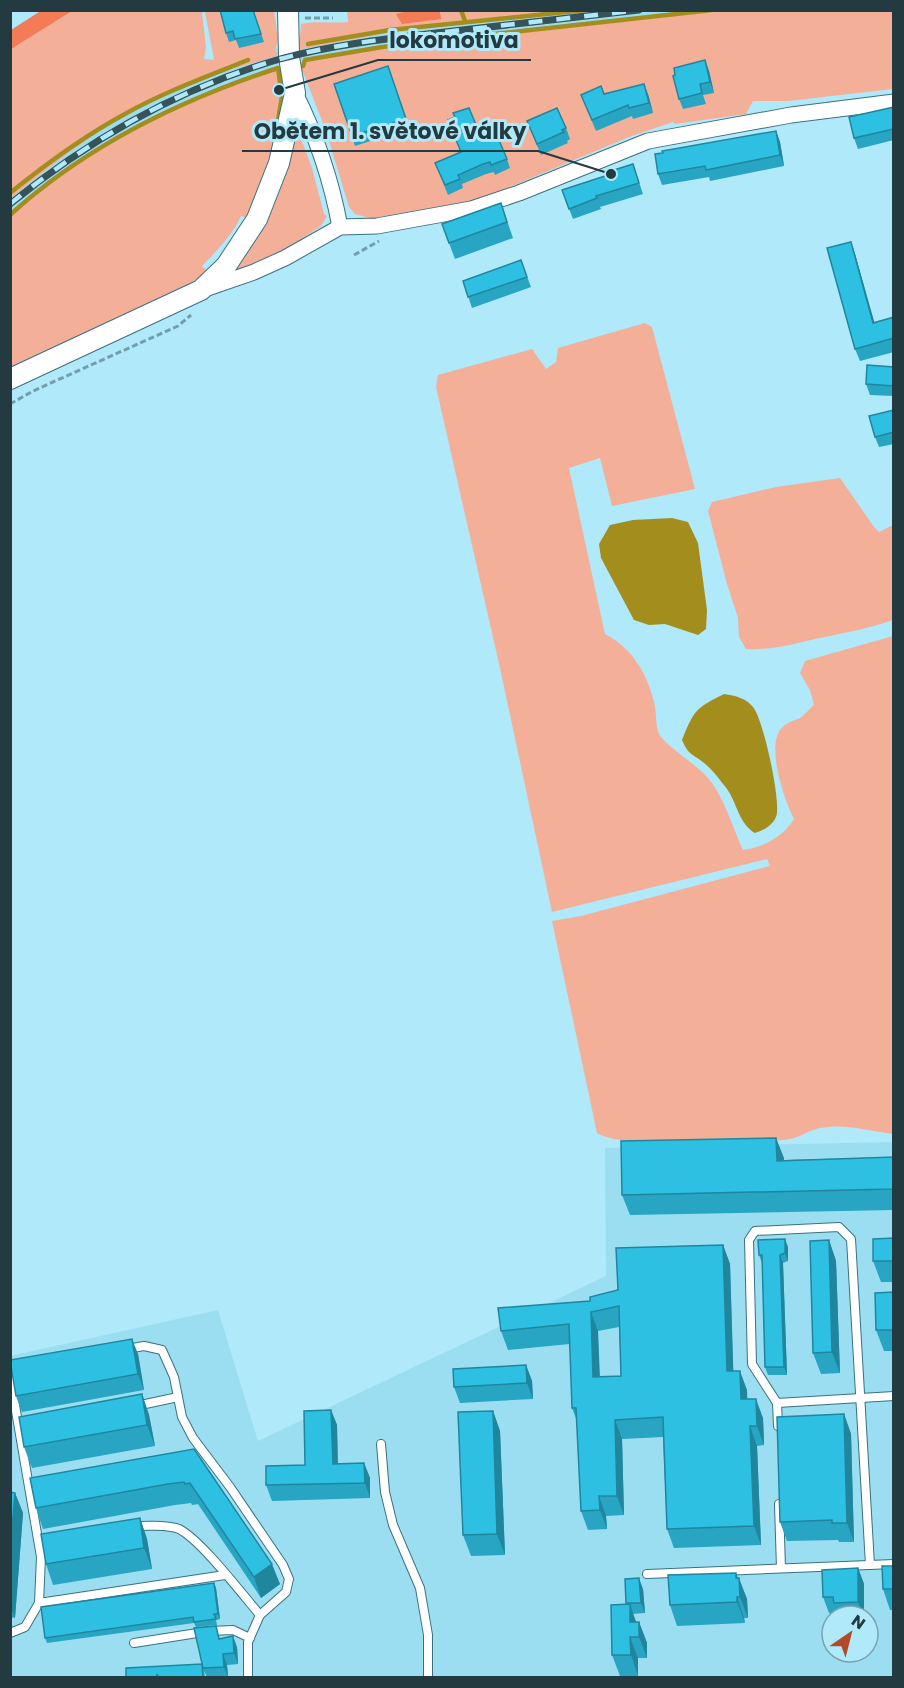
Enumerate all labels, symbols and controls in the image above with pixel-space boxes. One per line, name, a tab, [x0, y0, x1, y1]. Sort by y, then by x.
callout: lokomotiva	[378, 20, 531, 60]
text: lokomotiva	[389, 25, 519, 56]
callout: Obětem 1. světové války	[242, 111, 538, 151]
text: Obětem 1. světové války	[254, 116, 526, 147]
north arrow	[820, 1604, 880, 1664]
text: N	[847, 1609, 870, 1635]

